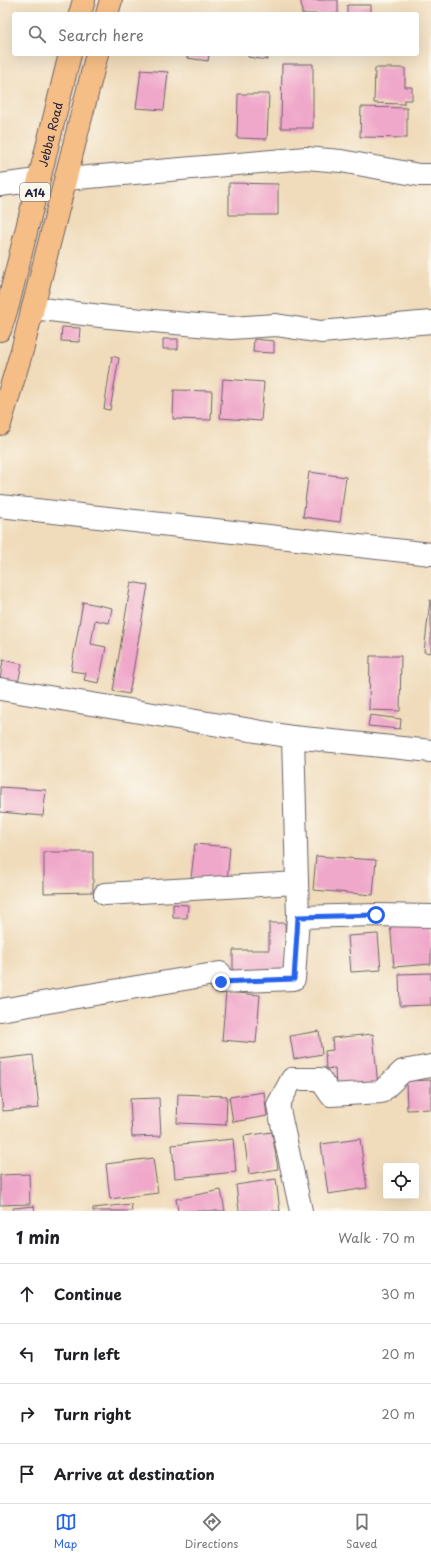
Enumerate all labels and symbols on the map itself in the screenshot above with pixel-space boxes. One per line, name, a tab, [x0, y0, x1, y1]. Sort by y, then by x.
street label: Jebba Road	[33, 100, 67, 169]
road number: A14	[20, 183, 50, 201]
route start	[367, 906, 385, 924]
route end	[212, 973, 230, 991]

